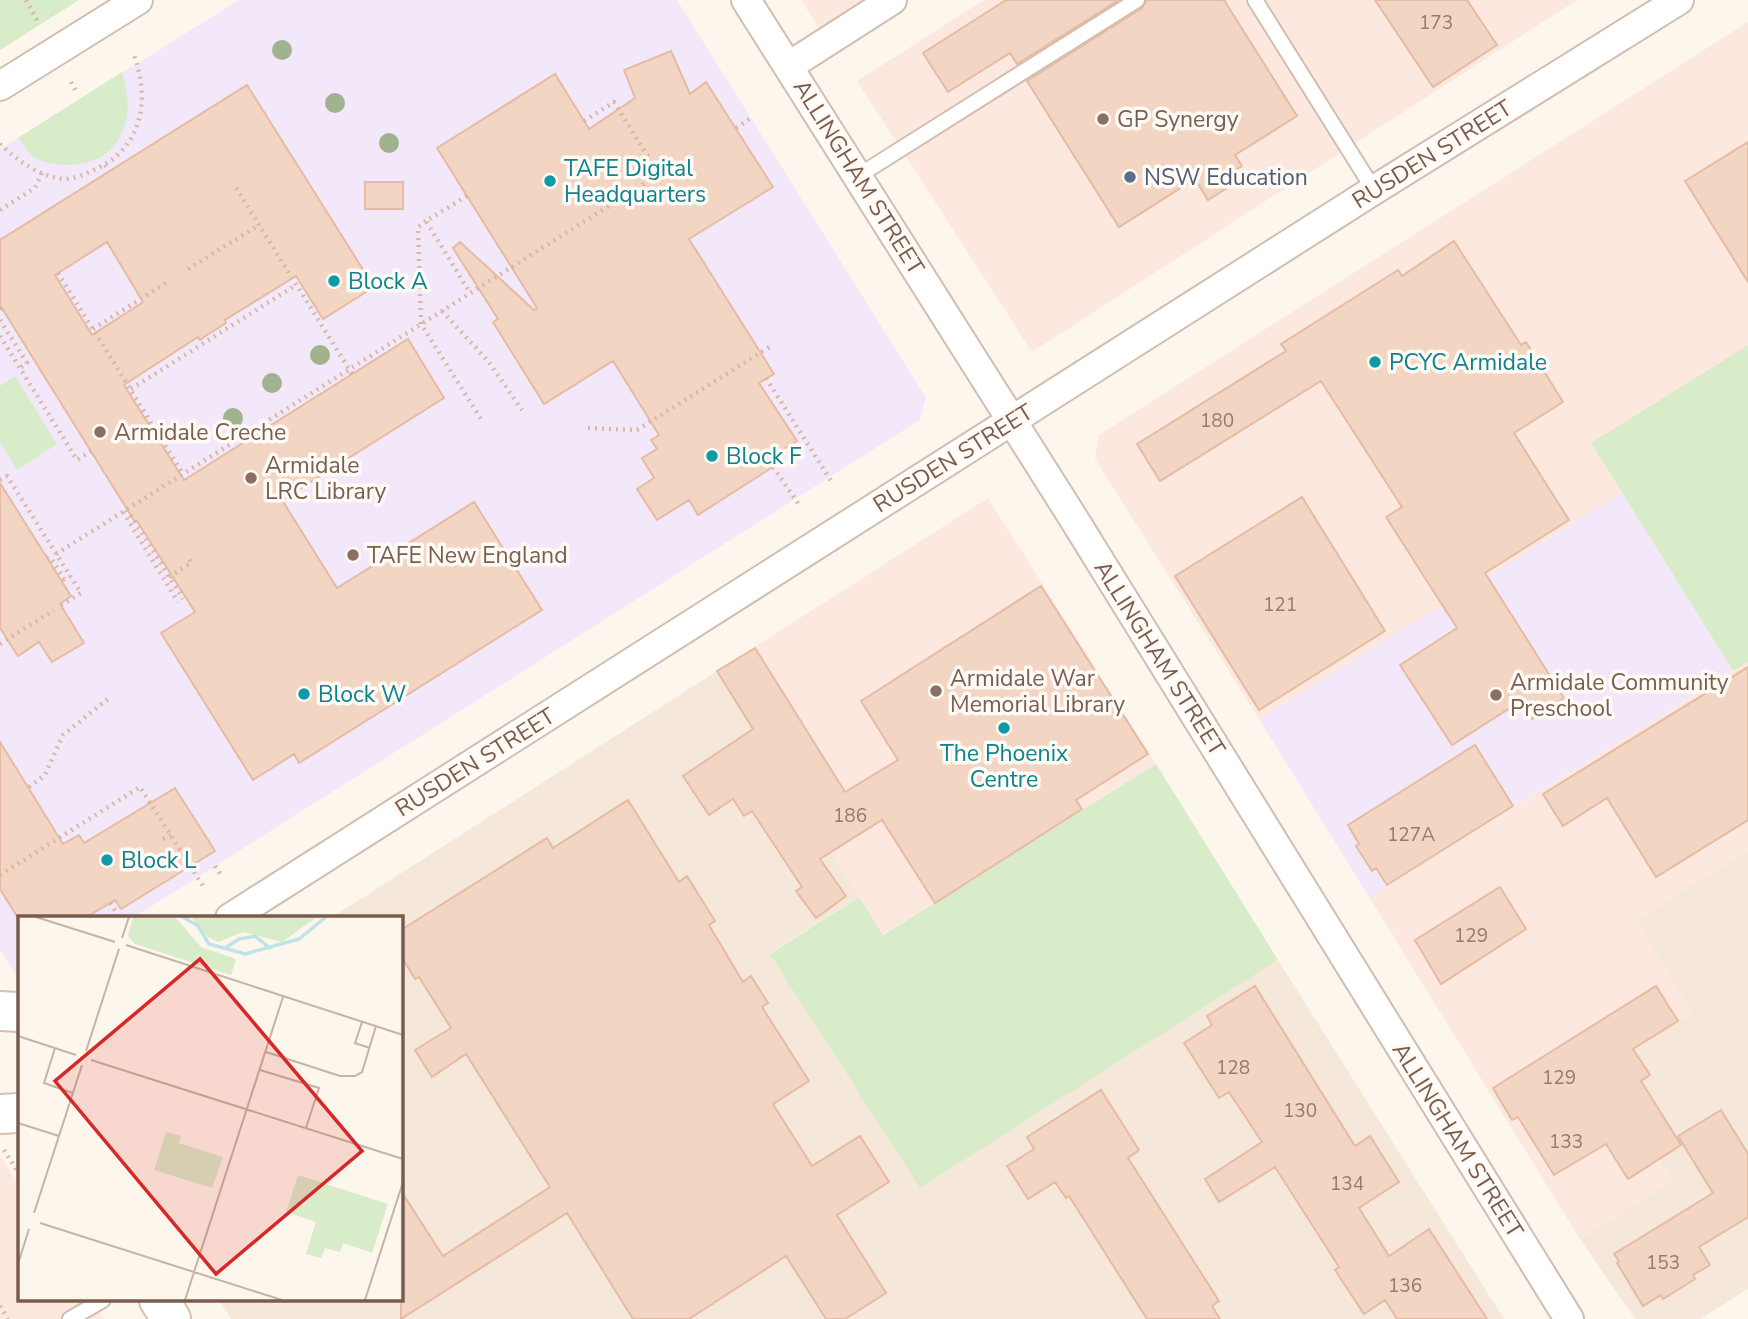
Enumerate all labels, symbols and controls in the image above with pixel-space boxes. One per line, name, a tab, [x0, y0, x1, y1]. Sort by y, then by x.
house number: 173	[1419, 10, 1453, 36]
street label: ALLINGHAM STREET	[786, 74, 931, 281]
street label: RUSDEN STREET	[1346, 93, 1518, 216]
place label: GP Synergy	[1117, 104, 1239, 135]
marker: GP Synergy	[1095, 111, 1111, 127]
place label: TAFE Digital Headquarters	[564, 153, 706, 210]
place label: NSW Education	[1144, 162, 1308, 193]
marker: NSW Education	[1122, 169, 1138, 185]
marker: TAFE Digital Headquarters	[542, 173, 558, 189]
place label: Block A	[348, 266, 428, 297]
marker: Block A	[326, 273, 342, 289]
place label: PCYC Armidale	[1389, 347, 1547, 378]
marker: PCYC Armidale	[1367, 354, 1383, 370]
street label: RUSDEN STREET	[867, 397, 1039, 520]
house number: 180	[1200, 408, 1234, 434]
place label: Armidale Creche	[114, 417, 286, 448]
marker: Armidale Creche	[92, 424, 108, 440]
place label: Block F	[726, 441, 802, 472]
marker: Block F	[704, 448, 720, 464]
place label: Armidale LRC Library	[265, 450, 387, 507]
marker: Armidale LRC Library	[243, 470, 259, 486]
place label: TAFE New England	[367, 540, 568, 571]
marker: TAFE New England	[345, 547, 361, 563]
street label: ALLINGHAM STREET	[1087, 555, 1232, 762]
house number: 121	[1263, 592, 1297, 618]
place label: Armidale War Memorial Library	[950, 663, 1125, 720]
place label: Armidale Community Preschool	[1510, 667, 1729, 724]
place label: Block W	[318, 679, 406, 710]
marker: Armidale War Memorial Library	[928, 683, 944, 699]
marker: Block W	[296, 686, 312, 702]
marker: Armidale Community Preschool	[1488, 687, 1504, 703]
street label: RUSDEN STREET	[389, 701, 561, 824]
marker: The Phoenix Centre	[996, 720, 1012, 736]
place label: The Phoenix Centre	[940, 738, 1068, 795]
house number: 186	[833, 803, 867, 829]
house number: 127A	[1387, 822, 1435, 848]
place label: Block L	[121, 845, 197, 876]
marker: Block L	[99, 852, 115, 868]
inset map	[18, 916, 402, 1302]
house number: 129	[1454, 923, 1488, 949]
street label: ALLINGHAM STREET	[1385, 1037, 1530, 1244]
house number: 128	[1216, 1055, 1250, 1081]
house number: 129	[1542, 1065, 1576, 1091]
house number: 130	[1283, 1098, 1317, 1124]
house number: 133	[1549, 1129, 1583, 1155]
house number: 134	[1330, 1171, 1364, 1197]
house number: 153	[1646, 1250, 1680, 1276]
house number: 136	[1388, 1273, 1422, 1299]

